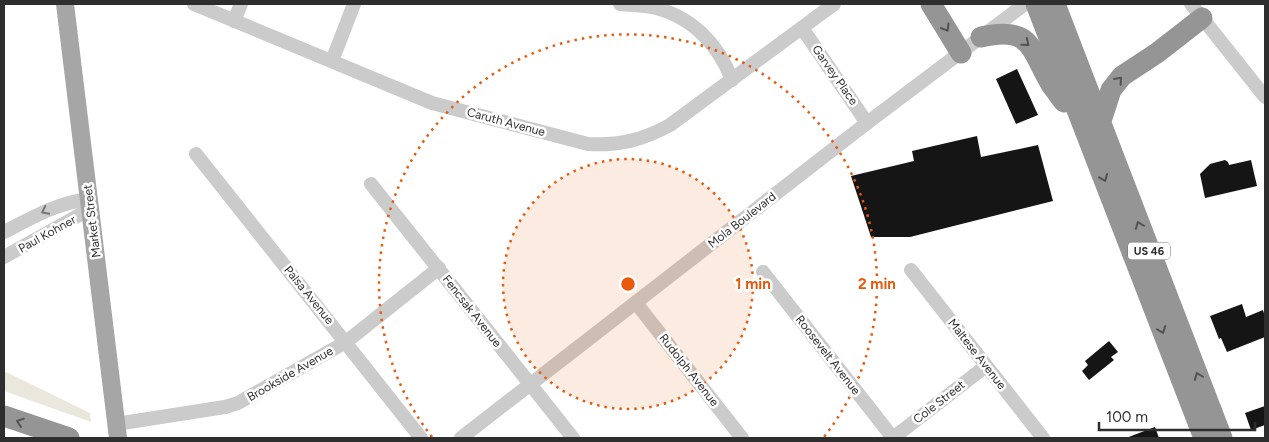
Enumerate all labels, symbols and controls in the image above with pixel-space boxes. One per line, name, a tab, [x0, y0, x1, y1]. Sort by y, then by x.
one-way arrow	[939, 23, 949, 32]
one-way arrow	[1021, 37, 1030, 46]
street label: Garvey Place	[809, 42, 861, 108]
one-way arrow	[1114, 77, 1123, 86]
street label: Caruth Avenue	[465, 105, 547, 139]
one-way arrow	[1097, 173, 1108, 182]
street label: Market Street	[81, 183, 103, 258]
street label: Mola Boulevard	[705, 189, 779, 251]
one-way arrow	[41, 205, 50, 215]
street label: Paul Kohner	[16, 213, 78, 255]
one-way arrow	[1135, 221, 1145, 230]
road number: US 46	[1128, 242, 1170, 260]
street label: Palsa Avenue	[281, 263, 337, 327]
street label: Fencsak Avenue	[440, 272, 505, 350]
centre of rings	[619, 275, 637, 293]
text: 1 min	[735, 275, 771, 293]
text: 2 min	[858, 275, 896, 293]
street label: Roosevelt Avenue	[793, 313, 864, 398]
street label: Maltese Avenue	[945, 316, 1009, 392]
one-way arrow	[1156, 325, 1166, 333]
street label: Rudolph Avenue	[656, 331, 722, 409]
street label: Brookside Avenue	[245, 344, 336, 404]
one-way arrow	[1193, 373, 1203, 381]
street label: Cole Street	[911, 377, 968, 426]
scale bar	[1099, 400, 1255, 432]
text: 100 m	[1106, 408, 1148, 426]
one-way arrow	[16, 418, 25, 428]

